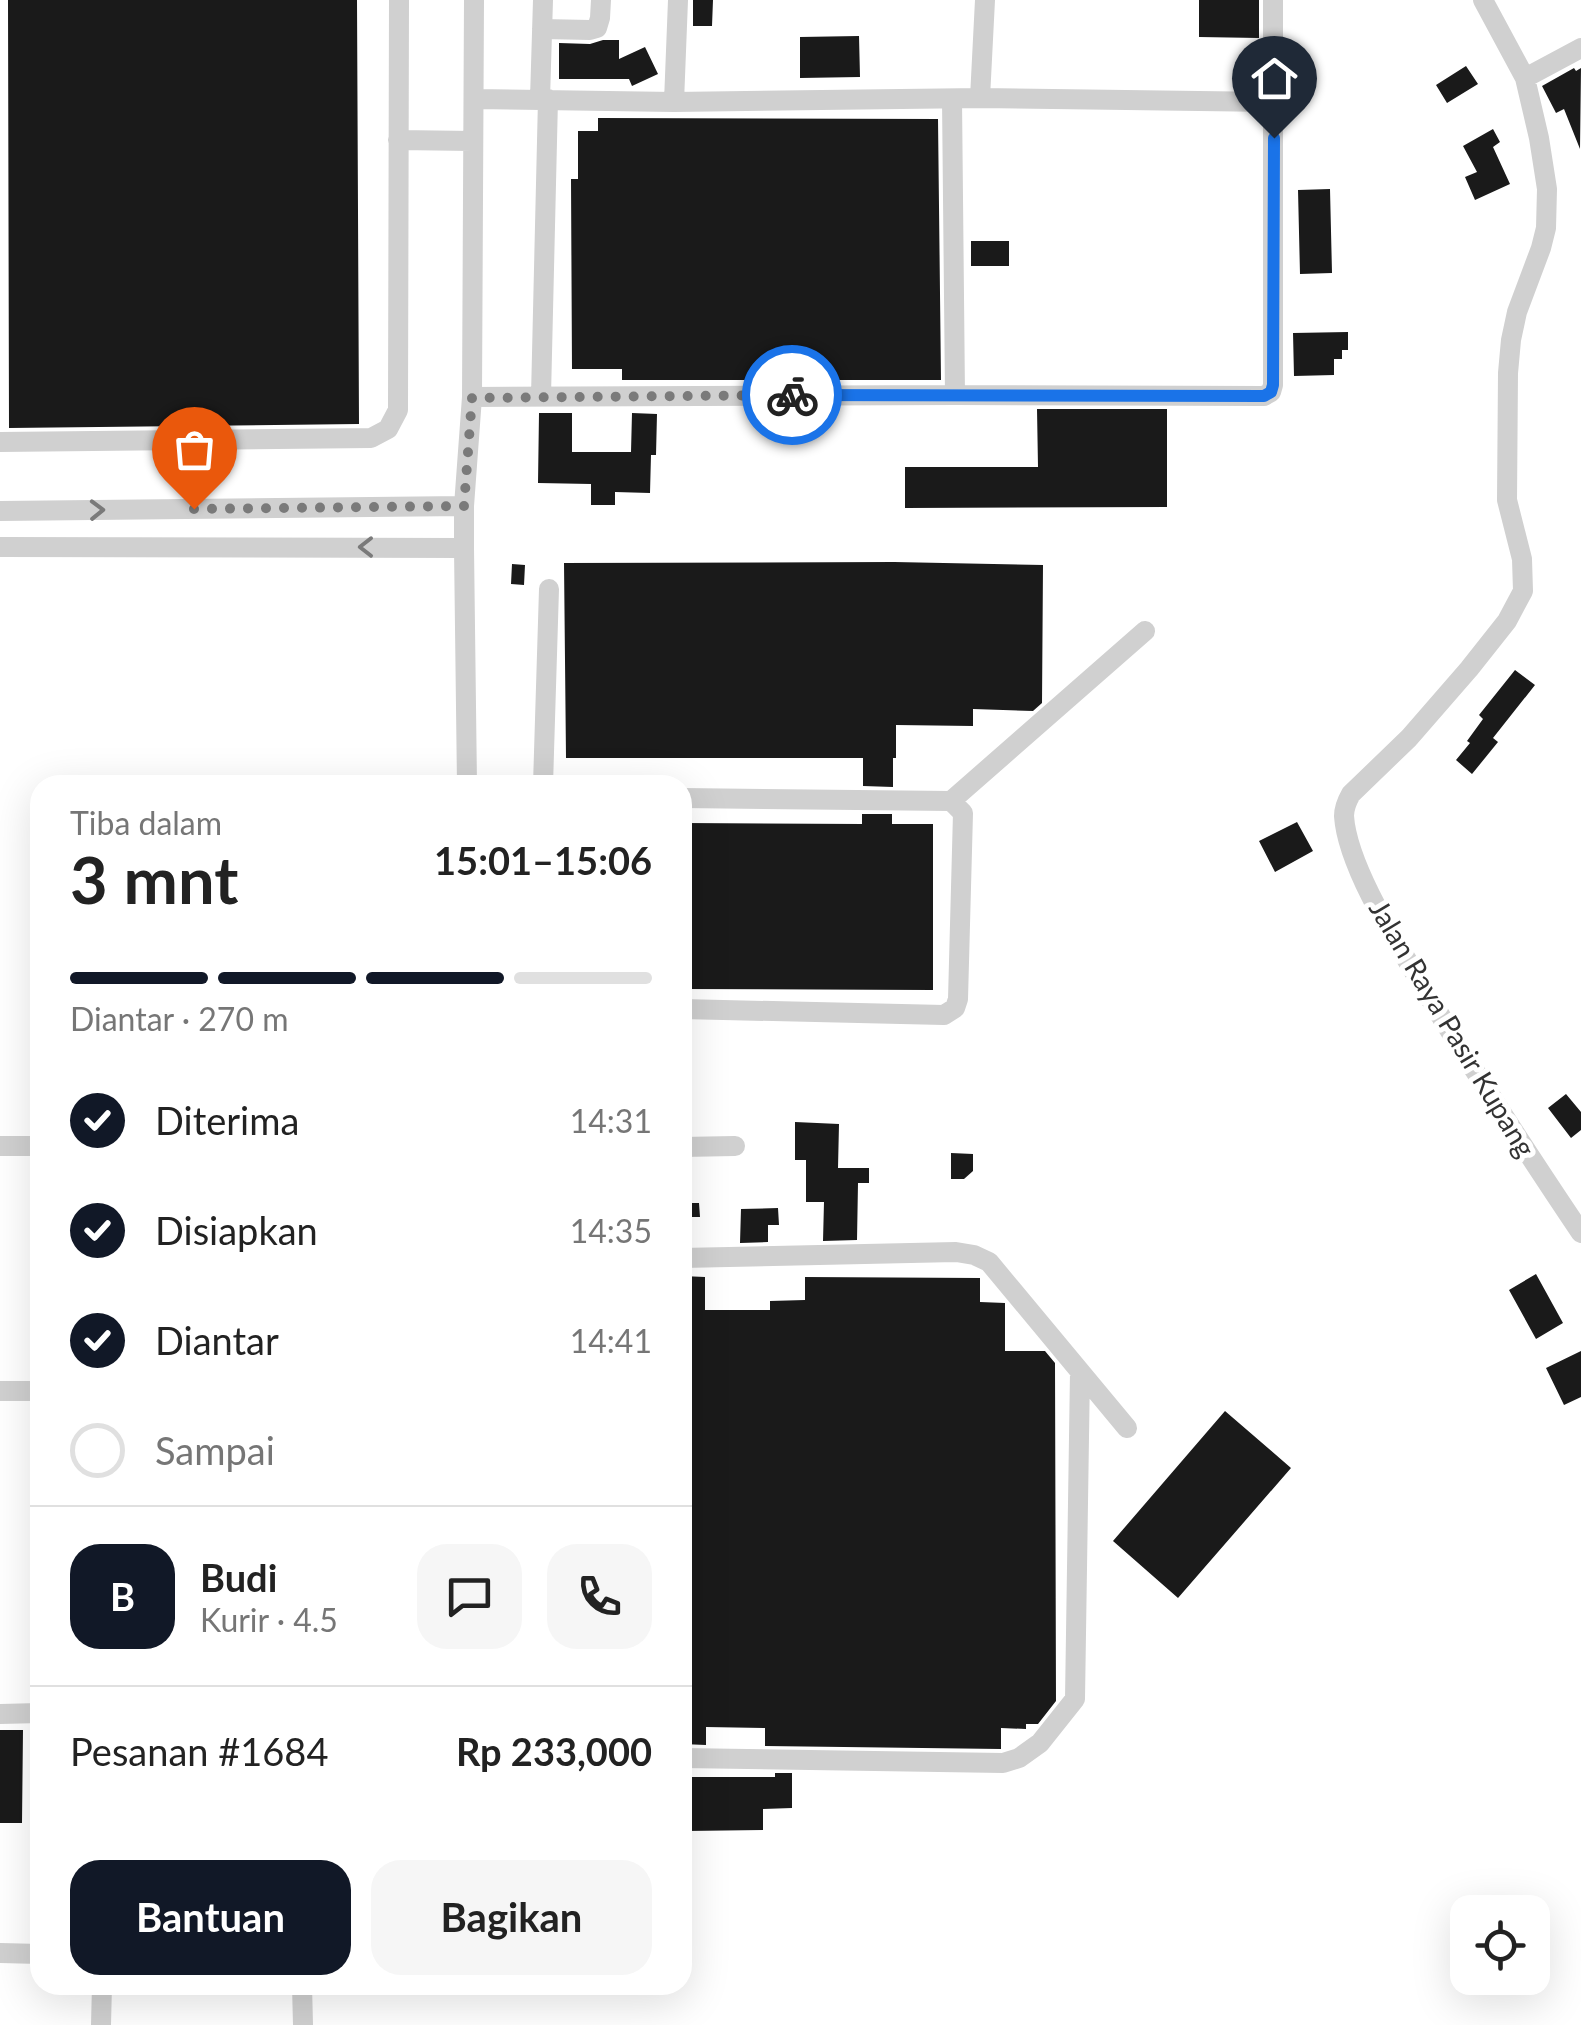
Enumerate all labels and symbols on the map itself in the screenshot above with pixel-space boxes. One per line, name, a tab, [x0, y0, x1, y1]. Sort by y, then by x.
pin	[1232, 36, 1317, 139]
courier	[742, 345, 842, 445]
pin	[152, 407, 237, 510]
one-way arrow	[90, 499, 106, 521]
one-way arrow	[358, 536, 374, 558]
street label: Jalan Raya Pasir Kupang	[1363, 893, 1543, 1163]

